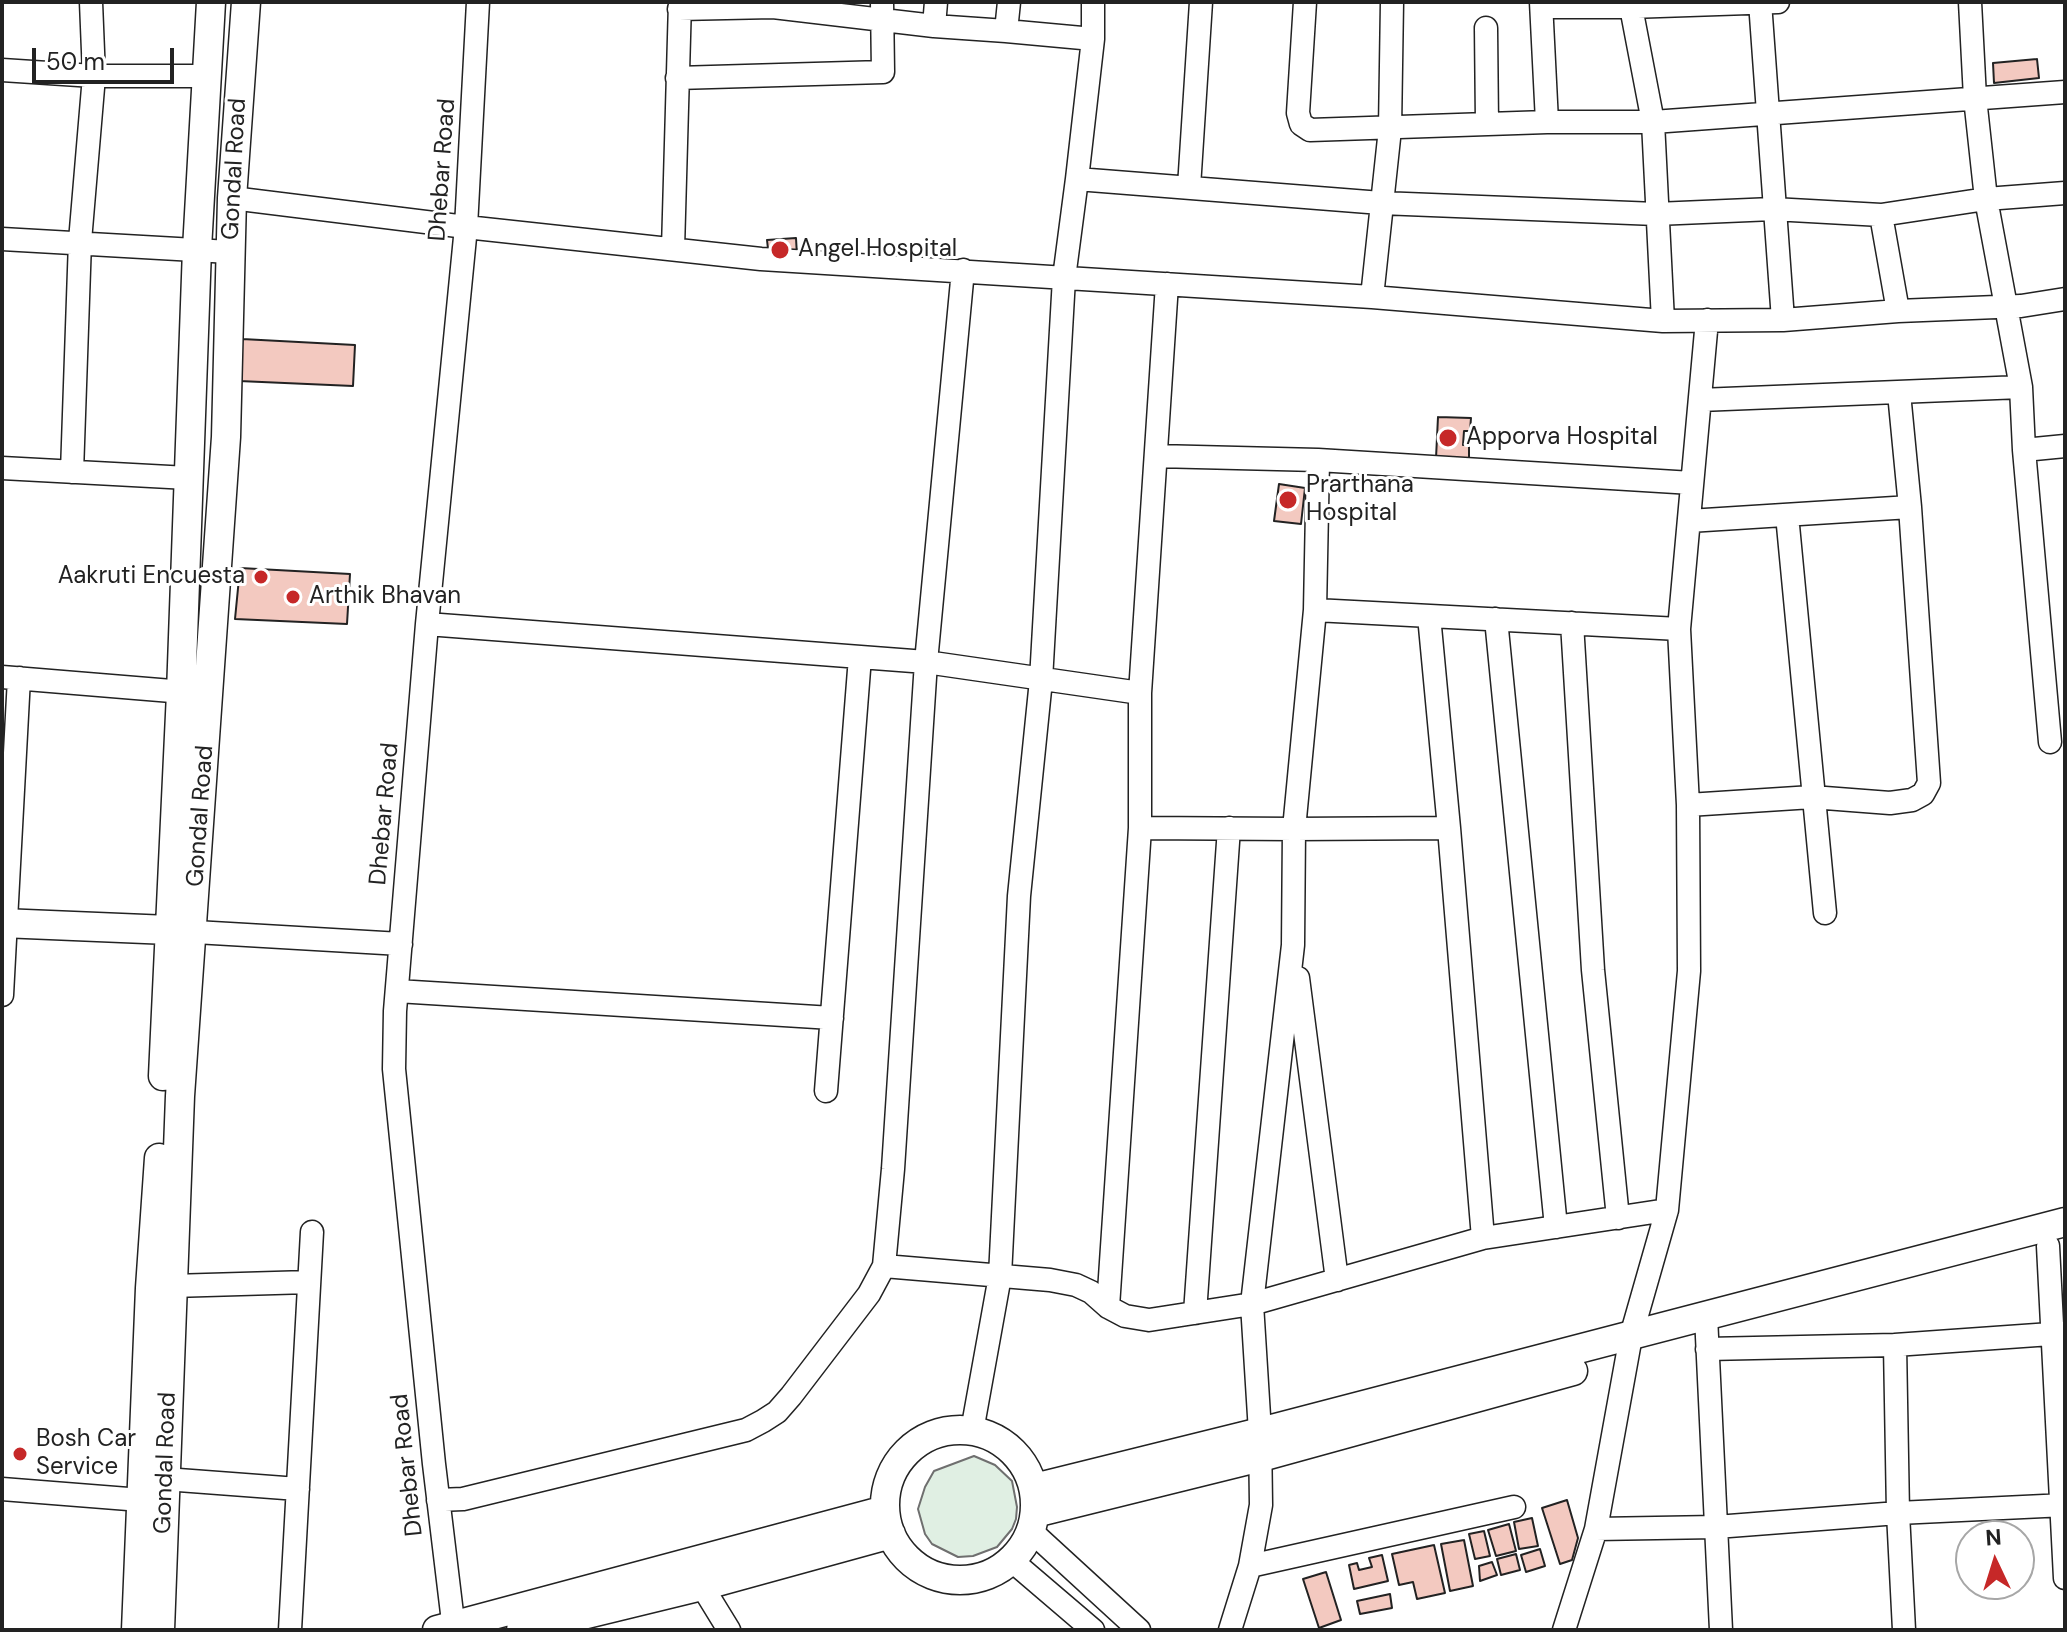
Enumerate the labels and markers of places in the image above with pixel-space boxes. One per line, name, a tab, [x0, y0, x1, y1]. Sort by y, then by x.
place label: Angel Hospital	[798, 236, 957, 264]
marker: Angel Hospital	[769, 239, 791, 261]
place label: Apporva Hospital	[1466, 424, 1658, 452]
marker: Apporva Hospital	[1437, 427, 1459, 449]
place label: Prarthana Hospital	[1306, 472, 1414, 528]
marker: Prarthana Hospital	[1277, 489, 1299, 511]
place label: Aakruti Encuesta	[58, 563, 245, 591]
marker: Aakruti Encuesta	[252, 568, 270, 586]
place label: Arthik Bhavan	[309, 583, 461, 611]
marker: Arthik Bhavan	[284, 588, 302, 606]
place label: Bosh Car Service	[36, 1426, 136, 1482]
marker: Bosh Car Service	[11, 1445, 29, 1463]

